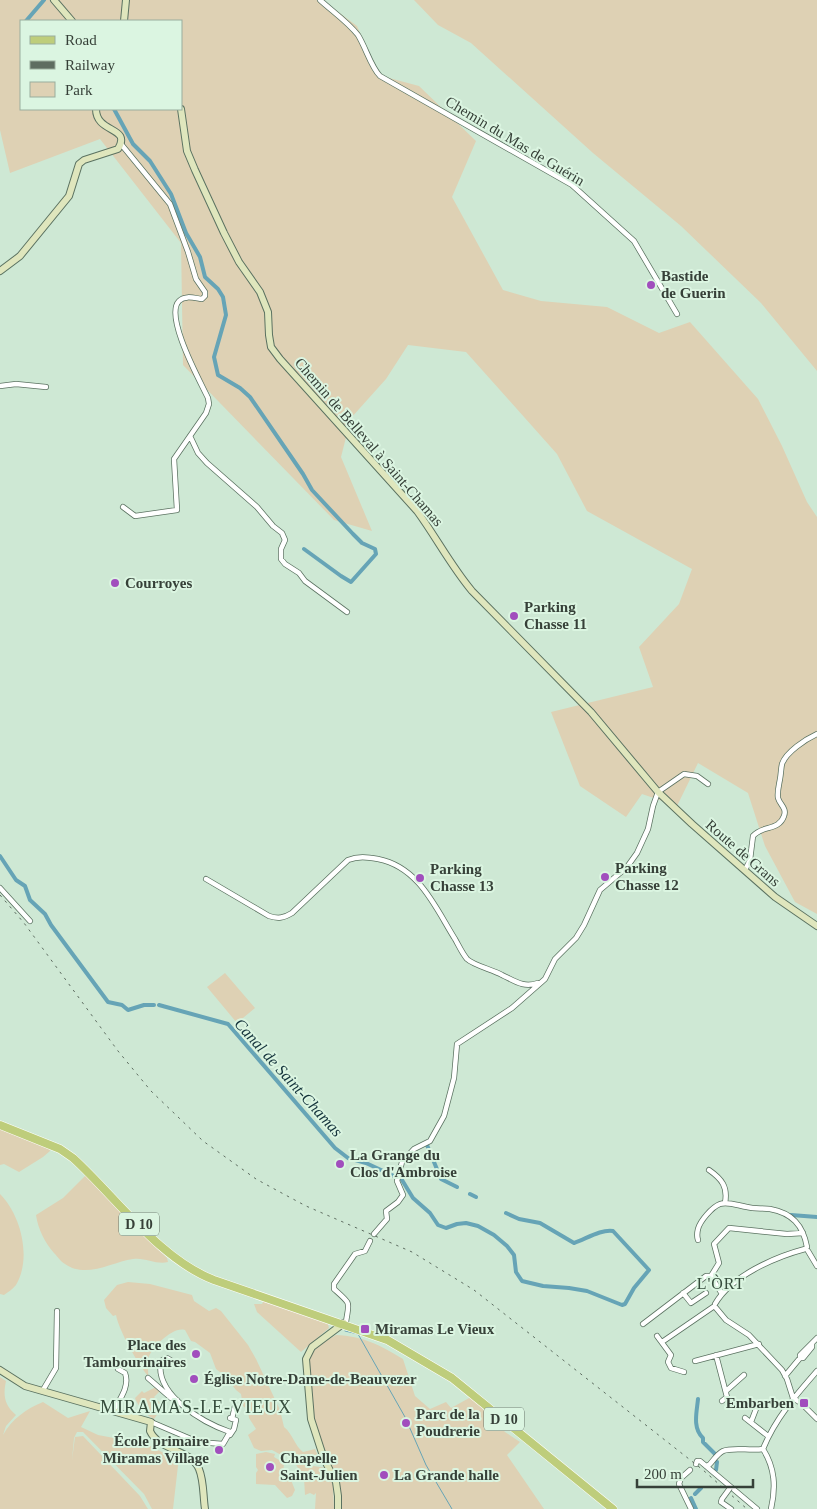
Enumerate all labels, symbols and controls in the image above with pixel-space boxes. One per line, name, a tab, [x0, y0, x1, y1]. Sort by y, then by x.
legend	[20, 20, 182, 110]
text: Road	[65, 32, 97, 48]
text: Railway	[65, 57, 115, 73]
text: Park	[65, 82, 93, 98]
street label: Chemin du Mas de Guérin	[443, 93, 588, 189]
place label: Bastide de Guerin	[661, 268, 726, 301]
marker: Bastide de Guerin	[645, 279, 657, 291]
street label: Chemin de Belleval à Saint-Chamas	[292, 355, 446, 529]
place label: Courroyes	[125, 575, 192, 591]
marker: Courroyes	[109, 577, 121, 589]
place label: Parking Chasse 11	[524, 599, 587, 632]
marker: Parking Chasse 11	[508, 610, 520, 622]
street label: Route de Grans	[703, 816, 784, 890]
place label: Parking Chasse 12	[615, 860, 679, 893]
place label: Parking Chasse 13	[430, 861, 494, 894]
marker: Parking Chasse 12	[599, 871, 611, 883]
marker: Parking Chasse 13	[414, 872, 426, 884]
water label: Canal de Saint-Chamas	[231, 1015, 346, 1140]
place label: La Grange du Clos d'Ambroise	[350, 1147, 457, 1180]
marker: La Grange du Clos d'Ambroise	[334, 1158, 346, 1170]
road number: D 10	[119, 1212, 159, 1236]
district label: L'ÒRT	[697, 1274, 745, 1292]
place label: Miramas Le Vieux	[375, 1321, 495, 1337]
marker: Miramas Le Vieux	[359, 1323, 371, 1335]
place label: Place des Tambourinaires	[83, 1337, 186, 1370]
marker: Place des Tambourinaires	[190, 1348, 202, 1360]
place label: Église Notre-Dame-de-Beauvezer	[204, 1371, 417, 1387]
marker: Église Notre-Dame-de-Beauvezer	[188, 1373, 200, 1385]
place label: Embarben	[726, 1395, 795, 1411]
district label: MIRAMAS-LE-VIEUX	[100, 1397, 292, 1417]
marker: Embarben	[798, 1397, 810, 1409]
place label: Parc de la Poudrerie	[416, 1406, 480, 1439]
road number: D 10	[484, 1408, 524, 1430]
marker: Parc de la Poudrerie	[400, 1417, 412, 1429]
place label: École primaire Miramas Village	[103, 1433, 209, 1466]
marker: École primaire Miramas Village	[213, 1444, 225, 1456]
place label: Chapelle Saint-Julien	[280, 1450, 358, 1483]
scale bar	[637, 1456, 753, 1488]
marker: Chapelle Saint-Julien	[264, 1461, 276, 1473]
text: 200 m	[644, 1466, 682, 1482]
place label: La Grande halle	[394, 1467, 499, 1483]
marker: La Grande halle	[378, 1469, 390, 1481]

